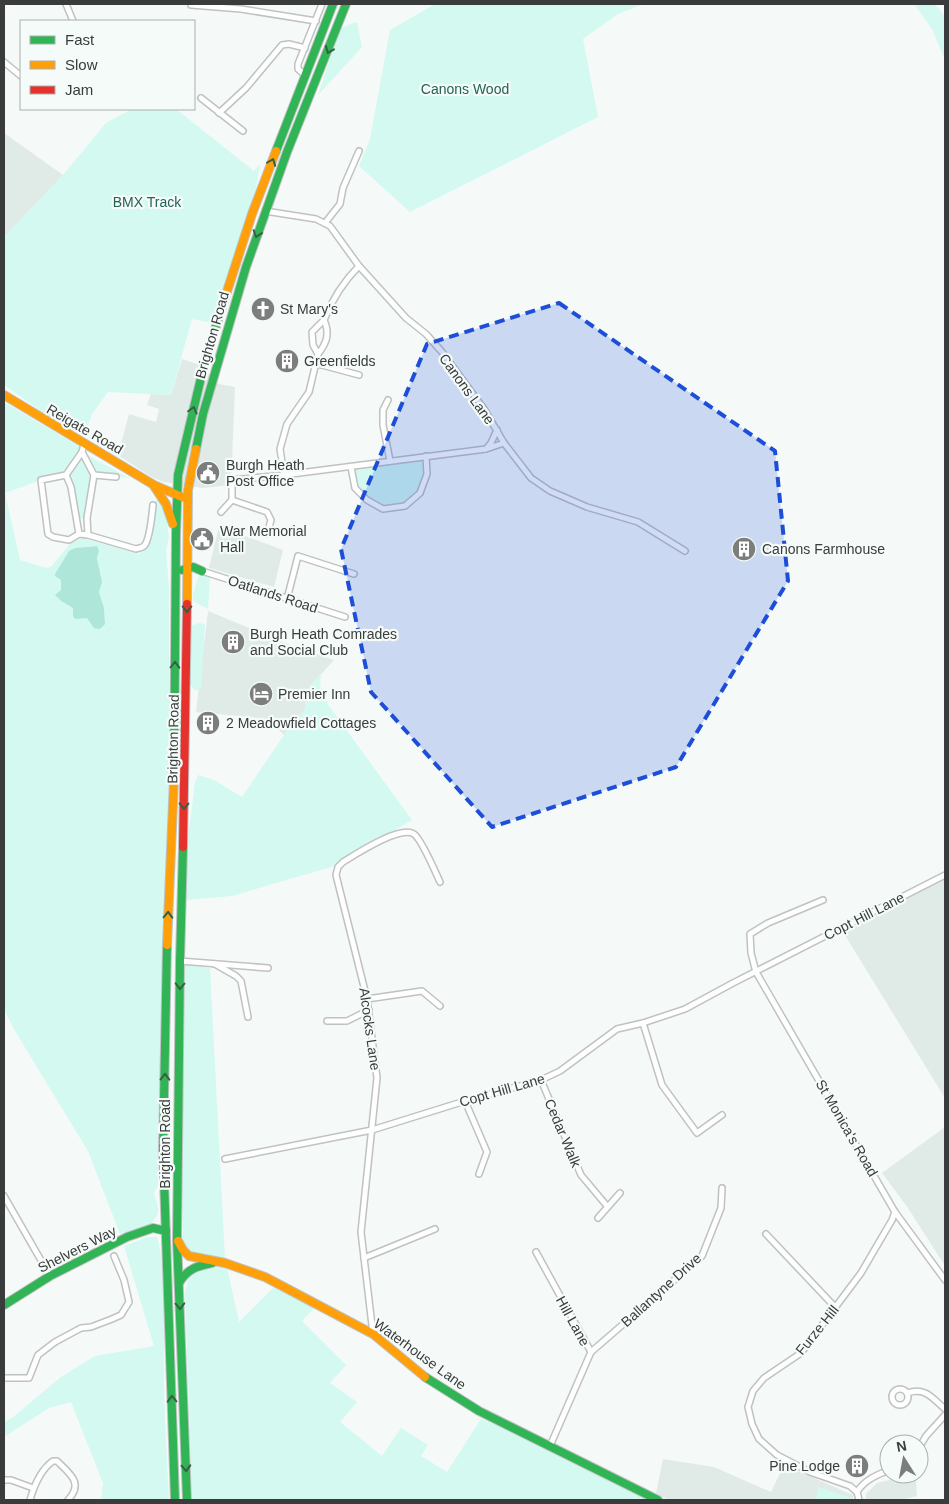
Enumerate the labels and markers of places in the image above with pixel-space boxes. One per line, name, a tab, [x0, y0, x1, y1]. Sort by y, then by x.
church icon: St Mary's	[250, 296, 276, 322]
place label: St Mary's	[280, 301, 338, 317]
building icon: Greenfields	[274, 348, 300, 374]
place label: Greenfields	[304, 353, 376, 369]
place label: Burgh Heath Post Office	[226, 457, 305, 489]
public building icon: Burgh Heath Post Office	[195, 460, 221, 486]
place label: War Memorial Hall	[220, 523, 307, 555]
public building icon: War Memorial Hall	[189, 526, 215, 552]
building icon: Canons Farmhouse	[731, 536, 757, 562]
place label: Canons Farmhouse	[762, 541, 885, 557]
place label: Burgh Heath Comrades and Social Club	[250, 626, 397, 658]
building icon: Burgh Heath Comrades and Social Club	[220, 629, 246, 655]
hotel icon: Premier Inn	[248, 681, 274, 707]
place label: Premier Inn	[278, 686, 350, 702]
building icon: 2 Meadowfield Cottages	[195, 710, 221, 736]
place label: 2 Meadowfield Cottages	[226, 715, 376, 731]
building icon: Pine Lodge	[844, 1453, 870, 1479]
place label: Pine Lodge	[769, 1458, 840, 1474]

